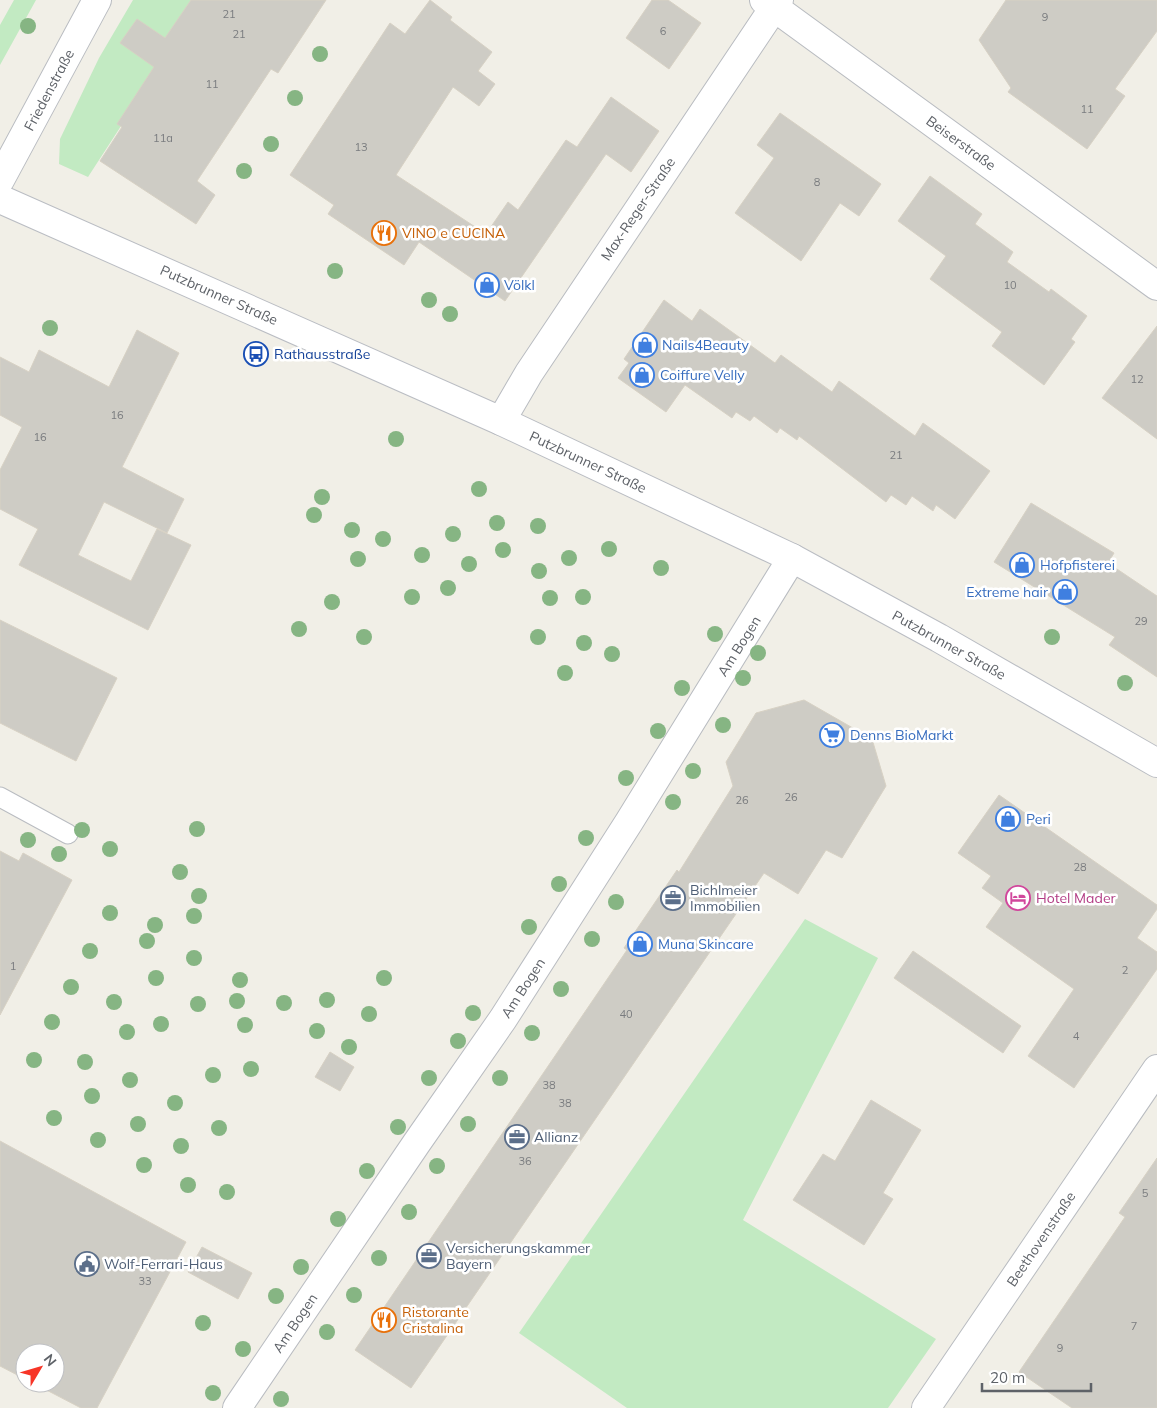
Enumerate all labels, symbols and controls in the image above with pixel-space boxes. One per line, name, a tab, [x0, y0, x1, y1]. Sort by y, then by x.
house number: 21	[222, 7, 236, 21]
house number: 9	[1042, 10, 1048, 24]
house number: 6	[660, 24, 667, 38]
house number: 21	[232, 27, 246, 41]
street label: Friedenstraße	[20, 46, 78, 134]
house number: 11	[205, 77, 219, 91]
house number: 11	[1080, 102, 1094, 116]
street label: Beiserstraße	[923, 112, 999, 174]
house number: 11a	[153, 131, 173, 145]
house number: 13	[354, 140, 368, 154]
street label: Max-Reger-Straße	[597, 154, 679, 264]
house number: 8	[814, 175, 821, 189]
restaurant icon: VINO e CUCINA	[371, 220, 397, 246]
place label: VINO e CUCINA	[402, 224, 506, 242]
street label: Putzbrunner Straße	[157, 261, 281, 329]
shop icon: Völkl	[474, 272, 500, 298]
place label: Völkl	[504, 276, 535, 294]
house number: 10	[1003, 278, 1017, 292]
shop icon: Nails4Beauty	[632, 332, 658, 358]
place label: Nails4Beauty	[662, 336, 749, 354]
bus stop icon: Rathausstraße	[243, 341, 269, 367]
place label: Rathausstraße	[274, 345, 370, 363]
shop icon: Coiffure Velly	[629, 362, 655, 388]
place label: Coiffure Velly	[660, 366, 745, 384]
house number: 12	[1130, 372, 1144, 386]
house number: 16	[110, 408, 124, 422]
street label: Putzbrunner Straße	[527, 427, 649, 497]
house number: 16	[33, 430, 47, 444]
house number: 21	[889, 448, 903, 462]
shop icon: Hofpfisterei	[1009, 552, 1035, 578]
place label: Hofpfisterei	[1040, 556, 1115, 574]
shop icon: Extreme hair	[1052, 579, 1078, 605]
place label: Extreme hair	[966, 583, 1049, 601]
street label: Putzbrunner Straße	[889, 606, 1009, 684]
street label: Am Bogen	[713, 612, 765, 680]
house number: 29	[1134, 614, 1148, 628]
supermarket icon: Denns BioMarkt	[819, 722, 845, 748]
place label: Denns BioMarkt	[850, 726, 953, 744]
house number: 26	[784, 790, 798, 804]
house number: 26	[735, 793, 749, 807]
shop icon: Peri	[995, 806, 1021, 832]
place label: Peri	[1026, 810, 1051, 828]
house number: 28	[1073, 860, 1087, 874]
place label: Bichlmeier Immobilien	[690, 881, 760, 915]
office icon: Bichlmeier Immobilien	[660, 885, 686, 911]
hotel icon: Hotel Mader	[1005, 885, 1031, 911]
place label: Hotel Mader	[1036, 889, 1117, 907]
shop icon: Muna Skincare	[627, 931, 653, 957]
place label: Muna Skincare	[658, 935, 754, 953]
street label: Am Bogen	[497, 955, 549, 1021]
house number: 1	[10, 959, 16, 973]
house number: 2	[1122, 963, 1129, 977]
house number: 40	[619, 1007, 633, 1021]
house number: 4	[1073, 1029, 1080, 1043]
house number: 38	[542, 1078, 556, 1092]
house number: 38	[558, 1096, 572, 1110]
office icon: Allianz	[504, 1124, 530, 1150]
place label: Allianz	[534, 1128, 578, 1146]
house number: 36	[518, 1154, 532, 1168]
house number: 5	[1142, 1186, 1149, 1200]
street label: Beethovenstraße	[1003, 1188, 1079, 1290]
place label: Versicherungskammer Bayern	[446, 1239, 591, 1273]
office icon: Versicherungskammer Bayern	[416, 1243, 442, 1269]
public building icon: Wolf-Ferrari-Haus	[74, 1251, 100, 1277]
place label: Wolf-Ferrari-Haus	[104, 1255, 223, 1273]
house number: 33	[138, 1274, 152, 1288]
street label: Am Bogen	[269, 1290, 321, 1356]
place label: Ristorante Cristalina	[402, 1303, 469, 1337]
restaurant icon: Ristorante Cristalina	[371, 1307, 397, 1333]
house number: 7	[1131, 1319, 1137, 1333]
house number: 9	[1057, 1341, 1063, 1355]
north arrow	[15, 1343, 65, 1393]
text: N	[40, 1350, 61, 1370]
scale bar	[982, 1360, 1091, 1392]
text: 20 m	[990, 1368, 1025, 1387]

